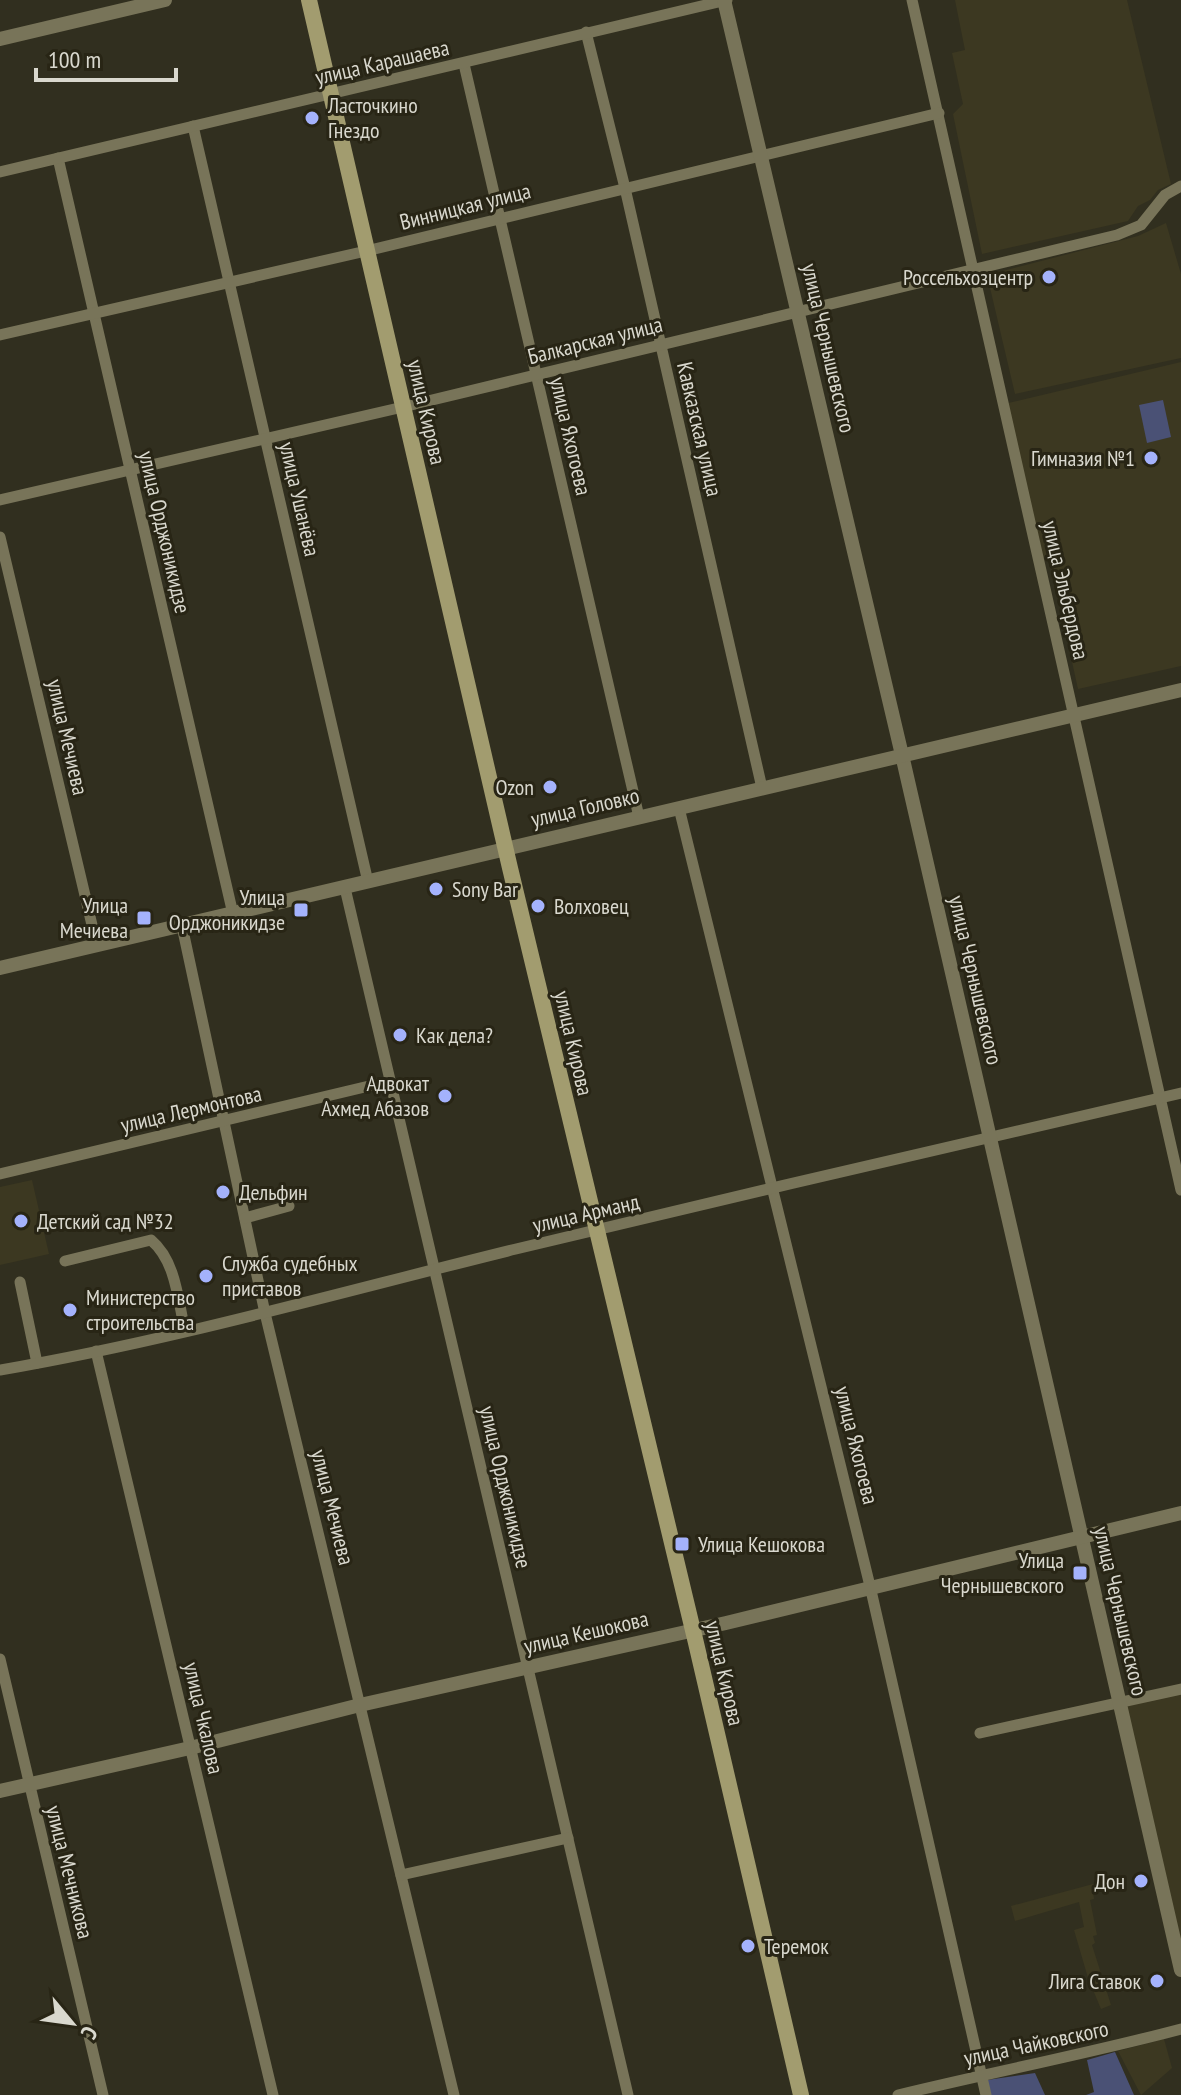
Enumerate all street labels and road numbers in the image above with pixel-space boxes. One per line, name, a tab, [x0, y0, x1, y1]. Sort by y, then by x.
street label: улица Карашаева	[312, 33, 452, 91]
street label: Винницкая улица	[397, 176, 533, 236]
street label: улица Чернышевского	[796, 261, 862, 435]
street label: Балкарская улица	[525, 310, 665, 370]
street label: улица Кирова	[401, 357, 453, 467]
street label: Кавказская улица	[671, 359, 729, 499]
street label: улица Яхогоева	[544, 374, 598, 498]
street label: улица Ушанёва	[273, 439, 327, 559]
street label: улица Орджоникидзе	[133, 448, 197, 616]
street label: улица Эльбердова	[1036, 518, 1096, 662]
street label: улица Мечиева	[41, 676, 95, 798]
street label: улица Головко	[528, 781, 642, 833]
street label: улица Чернышевского	[943, 893, 1009, 1067]
street label: улица Кирова	[548, 988, 600, 1098]
street label: улица Лермонтова	[118, 1079, 264, 1139]
street label: улица Арманд	[530, 1187, 642, 1239]
street label: улица Яхогоева	[829, 1383, 885, 1507]
street label: улица Орджоникидзе	[474, 1403, 538, 1571]
street label: улица Мечиева	[305, 1446, 361, 1568]
street label: улица Чернышевского	[1088, 1524, 1154, 1698]
street label: улица Кешокова	[521, 1604, 651, 1660]
street label: улица Кирова	[699, 1618, 751, 1728]
street label: улица Чкалова	[178, 1659, 230, 1777]
street label: улица Мечникова	[40, 1802, 100, 1942]
street label: улица Чайковского	[961, 2014, 1111, 2072]

